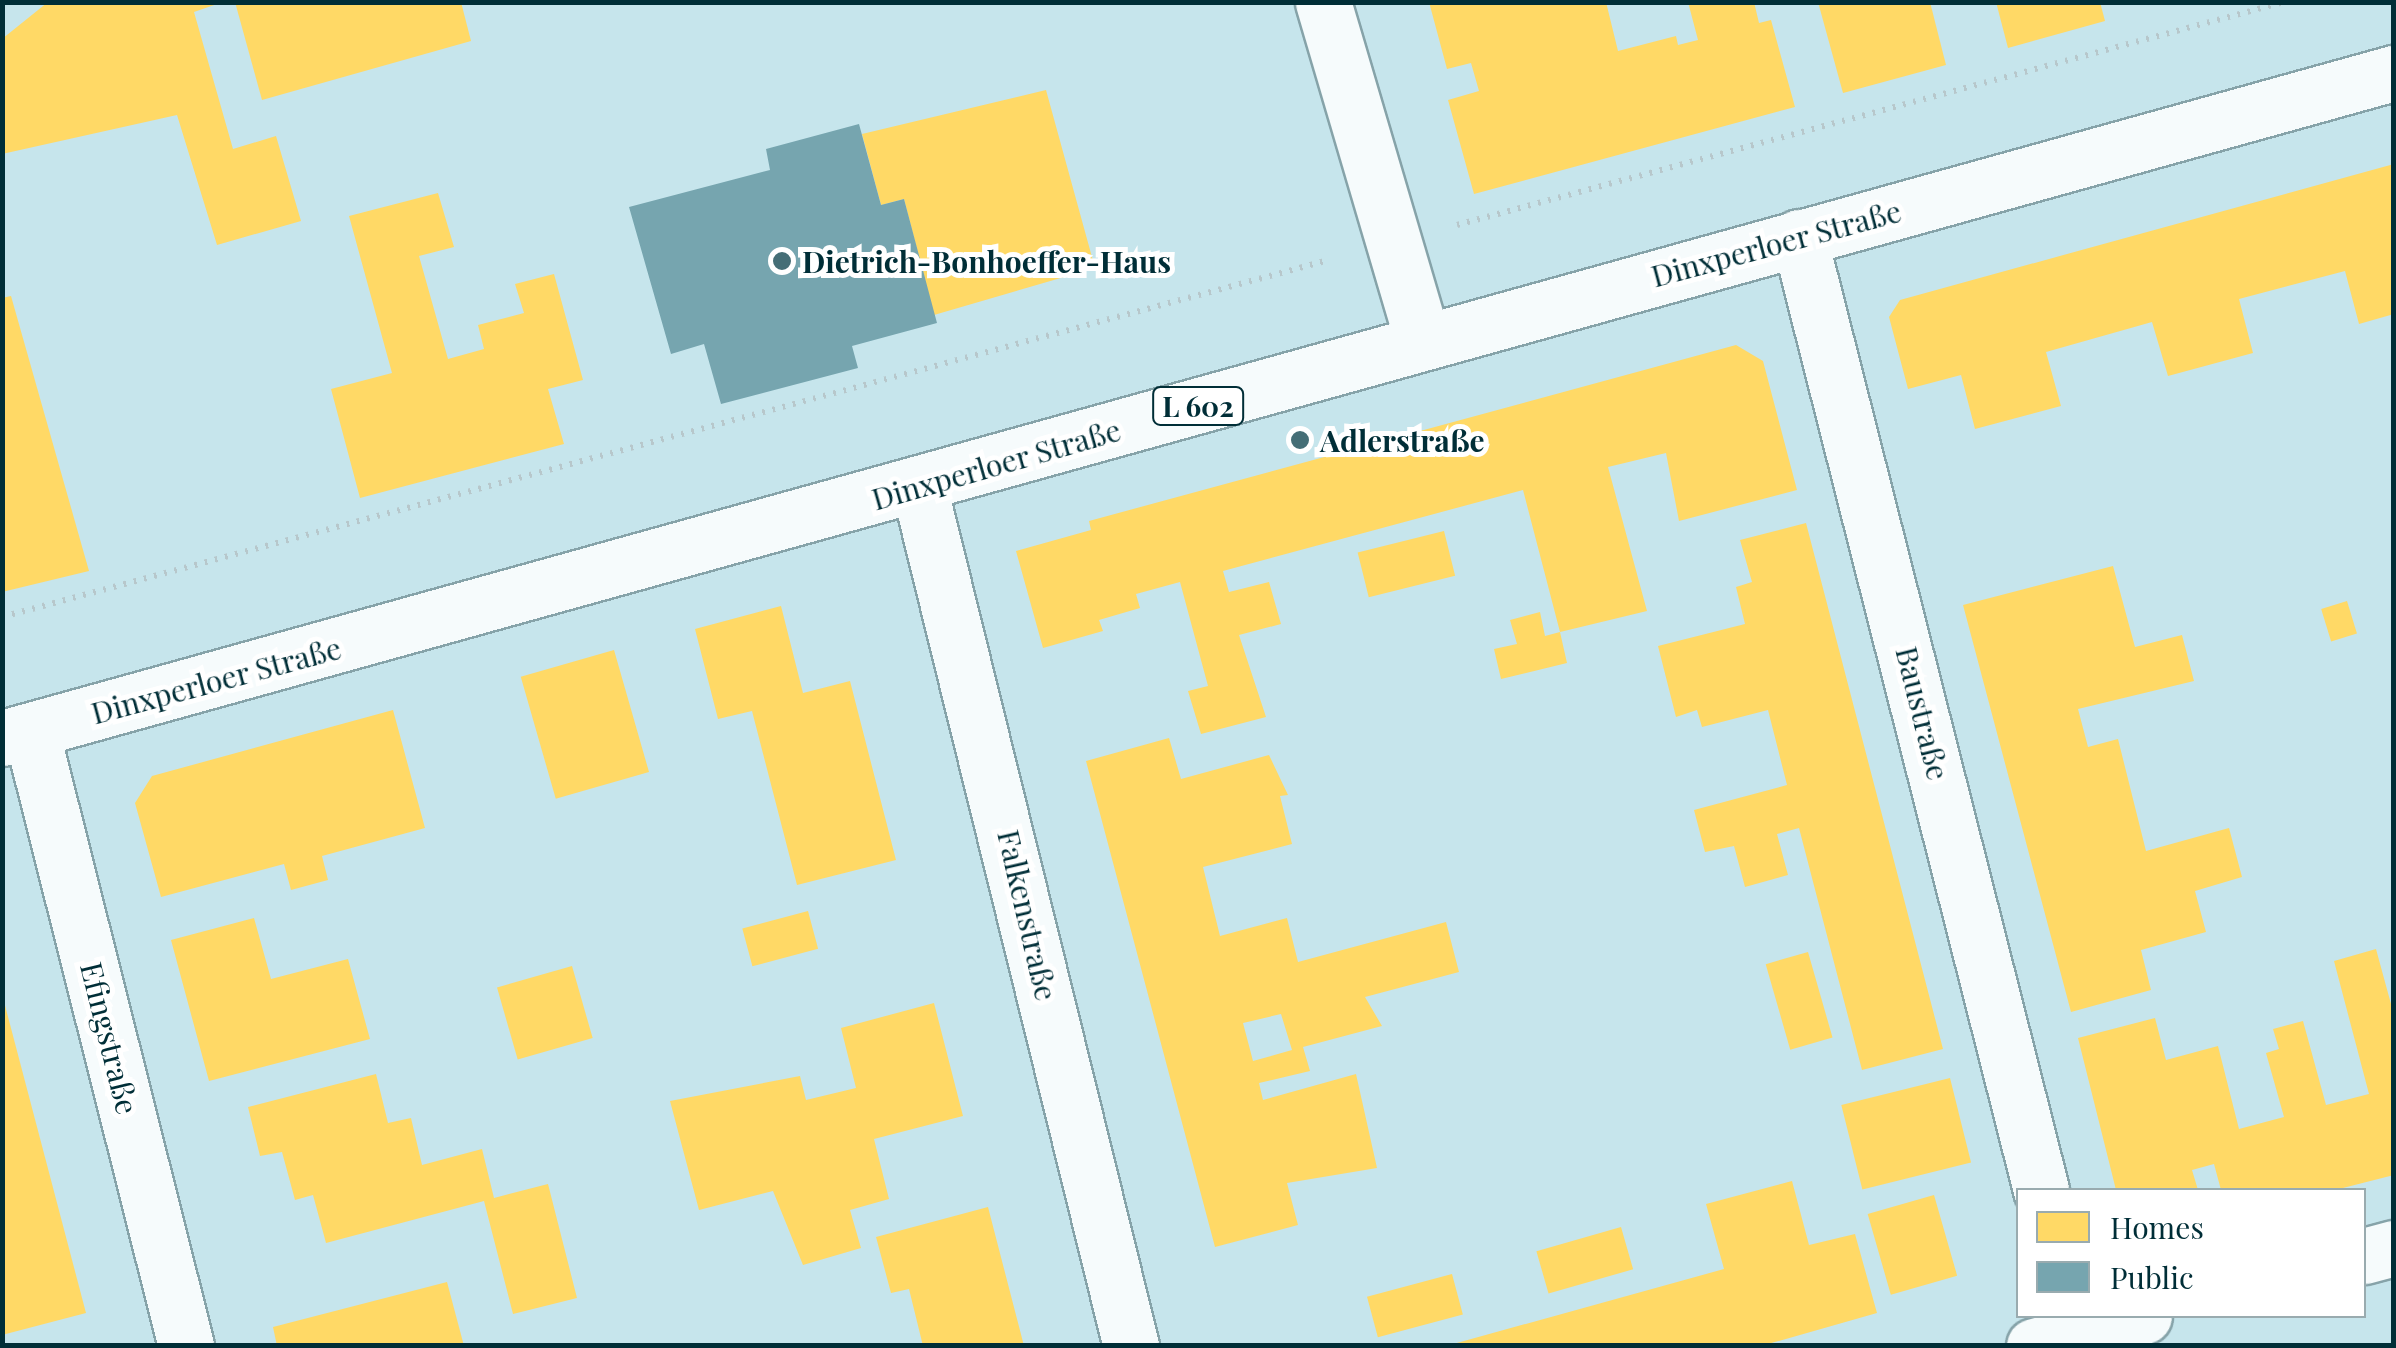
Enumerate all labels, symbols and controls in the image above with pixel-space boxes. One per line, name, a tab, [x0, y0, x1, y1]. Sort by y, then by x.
street label: Dinxperloer Straße	[1647, 192, 1905, 294]
place label: Dietrich-Bonhoeffer-Haus	[802, 243, 1171, 279]
marker: Dietrich-Bonhoeffer-Haus	[771, 250, 793, 272]
road number: L 602	[1150, 383, 1246, 429]
street label: Dinxperloer Straße	[867, 411, 1125, 517]
place label: Adlerstraße	[1320, 422, 1485, 458]
marker: Adlerstraße	[1289, 429, 1311, 451]
street label: Dinxperloer Straße	[87, 629, 345, 731]
street label: Baustraße	[1889, 643, 1957, 783]
street label: Falkenstraße	[991, 826, 1065, 1004]
street label: Efingstraße	[74, 958, 146, 1118]
legend	[2016, 1188, 2366, 1318]
text: Homes	[2110, 1207, 2204, 1247]
text: Public	[2110, 1257, 2194, 1297]

